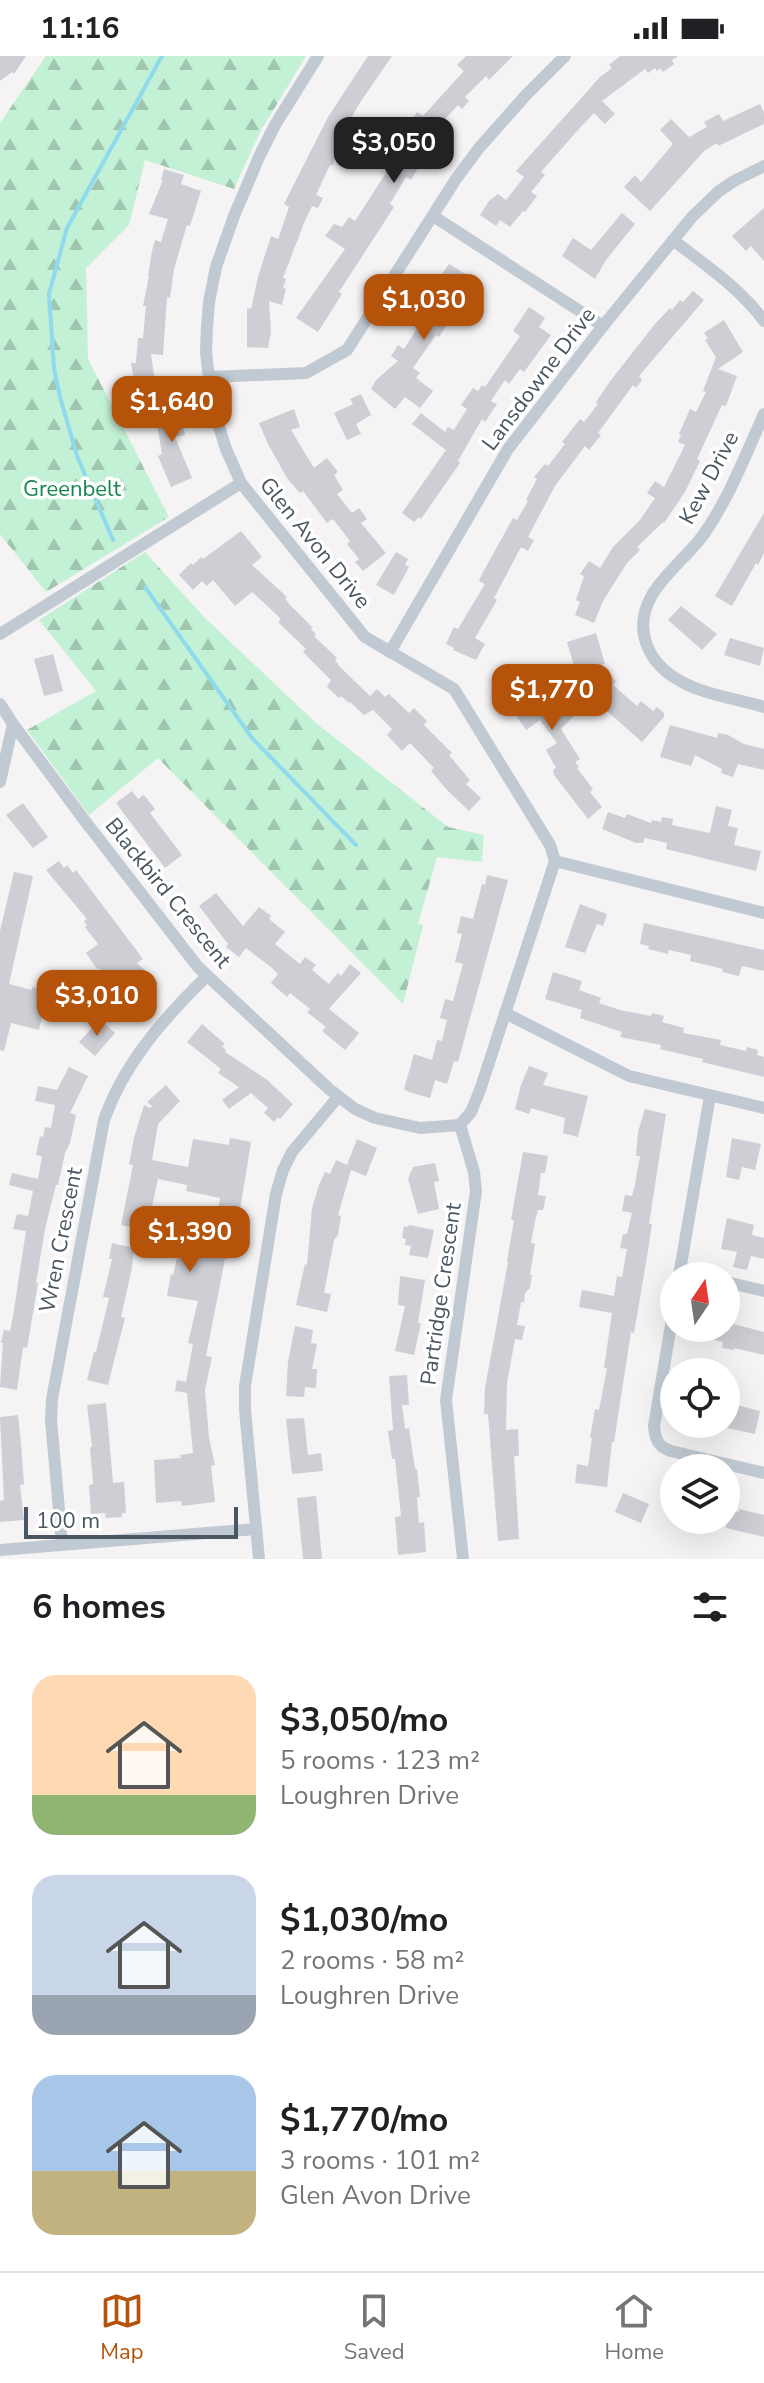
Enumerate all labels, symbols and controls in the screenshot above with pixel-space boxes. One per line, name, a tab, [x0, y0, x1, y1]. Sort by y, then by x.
text: 11:16	[40, 8, 119, 49]
pin: $3,050	[329, 117, 459, 185]
text: $3,050	[352, 125, 436, 160]
pin: $1,030	[359, 274, 489, 342]
text: $1,030	[382, 282, 466, 317]
street label: Lansdowne Drive	[475, 301, 603, 457]
pin: $1,640	[107, 376, 237, 444]
text: $1,640	[130, 384, 214, 419]
street label: Kew Drive	[672, 426, 746, 530]
street label: Glen Avon Drive	[253, 471, 377, 615]
park label: Greenbelt	[23, 474, 121, 504]
pin: $1,770	[487, 664, 617, 732]
text: $1,770	[510, 672, 594, 707]
street label: Blackbird Crescent	[98, 812, 238, 975]
pin: $3,010	[32, 970, 162, 1038]
text: $3,010	[55, 978, 139, 1013]
street label: Wren Crescent	[32, 1165, 90, 1315]
street label: Partridge Crescent	[413, 1201, 469, 1387]
pin: $1,390	[125, 1206, 255, 1274]
text: $1,390	[148, 1214, 232, 1249]
north arrow	[660, 1262, 740, 1342]
map controls	[660, 1262, 740, 1534]
button: locate	[660, 1358, 740, 1438]
button: layers	[660, 1454, 740, 1534]
scale bar	[24, 1503, 238, 1539]
text: 100 m	[36, 1506, 100, 1536]
text: 6 homes	[32, 1584, 166, 1630]
icon: filters	[688, 1585, 732, 1629]
text: $3,050/mo	[280, 1697, 448, 1743]
icon: home	[96, 1707, 192, 1803]
text: 5 rooms · 123 m²	[280, 1743, 480, 1778]
text: Loughren Drive	[280, 1778, 459, 1813]
text: $1,030/mo	[280, 1897, 448, 1943]
icon: home	[96, 1907, 192, 2003]
text: 2 rooms · 58 m²	[280, 1943, 464, 1978]
text: Loughren Drive	[280, 1978, 459, 2013]
text: $1,770/mo	[280, 2097, 448, 2143]
icon: home	[96, 2107, 192, 2203]
text: 3 rooms · 101 m²	[280, 2143, 480, 2178]
text: Glen Avon Drive	[280, 2178, 471, 2213]
tab: Map	[100, 2289, 144, 2367]
tab: Saved	[344, 2289, 405, 2367]
tab: Home	[605, 2289, 664, 2367]

